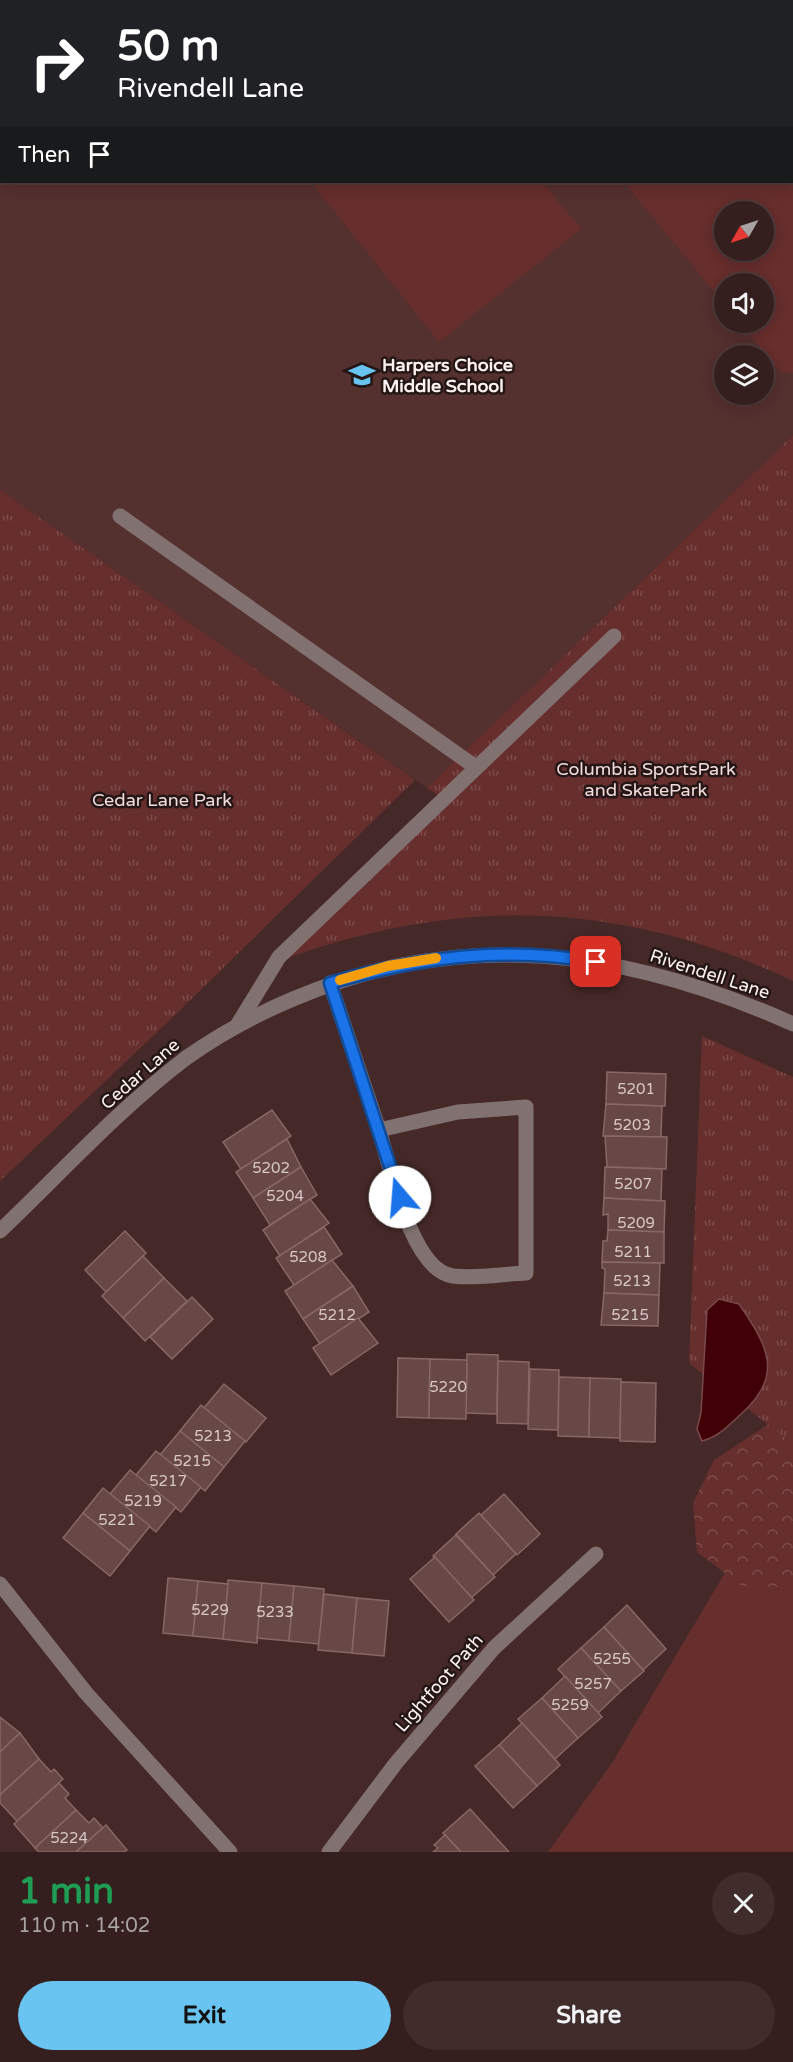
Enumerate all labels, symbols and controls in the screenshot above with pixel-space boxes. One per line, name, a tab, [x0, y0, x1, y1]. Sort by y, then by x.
text: 50 m	[117, 21, 219, 72]
icon: right	[18, 24, 96, 102]
text: Rivendell Lane	[117, 72, 304, 105]
icon: arrive	[83, 138, 116, 171]
text: Then	[18, 142, 71, 168]
north arrow	[714, 201, 774, 261]
map controls	[714, 201, 774, 405]
button: sound	[714, 273, 774, 333]
button: layers	[714, 345, 774, 405]
place label: Harpers Choice Middle School	[382, 354, 513, 397]
school or university icon: Harpers Choice Middle School	[347, 360, 377, 390]
park label: Columbia SportsPark and SkatePark	[556, 758, 736, 801]
park label: Cedar Lane Park	[92, 789, 232, 811]
pin	[570, 936, 621, 987]
street label: Rivendell Lane	[647, 944, 773, 1004]
icon: arrive	[579, 945, 612, 978]
street label: Cedar Lane	[96, 1034, 184, 1114]
house number: 5201	[617, 1080, 655, 1098]
house number: 5203	[613, 1116, 651, 1134]
house number: 5202	[252, 1159, 290, 1177]
position arrow	[368, 1165, 432, 1229]
house number: 5207	[614, 1175, 652, 1193]
house number: 5204	[266, 1187, 304, 1205]
house number: 5209	[617, 1214, 655, 1232]
house number: 5211	[614, 1243, 652, 1261]
house number: 5208	[289, 1248, 327, 1266]
house number: 5213	[613, 1272, 651, 1290]
house number: 5212	[318, 1306, 356, 1324]
house number: 5215	[611, 1306, 649, 1324]
house number: 5220	[429, 1378, 467, 1396]
house number: 5213	[194, 1427, 232, 1445]
house number: 5215	[173, 1452, 211, 1470]
house number: 5217	[149, 1472, 187, 1490]
house number: 5219	[124, 1492, 162, 1510]
house number: 5221	[98, 1511, 136, 1529]
house number: 5229	[191, 1601, 229, 1619]
house number: 5233	[256, 1603, 294, 1621]
street label: Lightfoot Path	[390, 1629, 488, 1737]
house number: 5255	[593, 1650, 631, 1668]
house number: 5257	[574, 1675, 612, 1693]
house number: 5259	[551, 1696, 589, 1714]
house number: 5224	[50, 1829, 88, 1847]
text: 1 min	[18, 1870, 114, 1913]
button: close	[712, 1872, 775, 1935]
text: 110 m · 14:02	[18, 1914, 150, 1938]
button: Exit	[18, 1981, 391, 2050]
button: Share	[403, 1981, 775, 2050]

